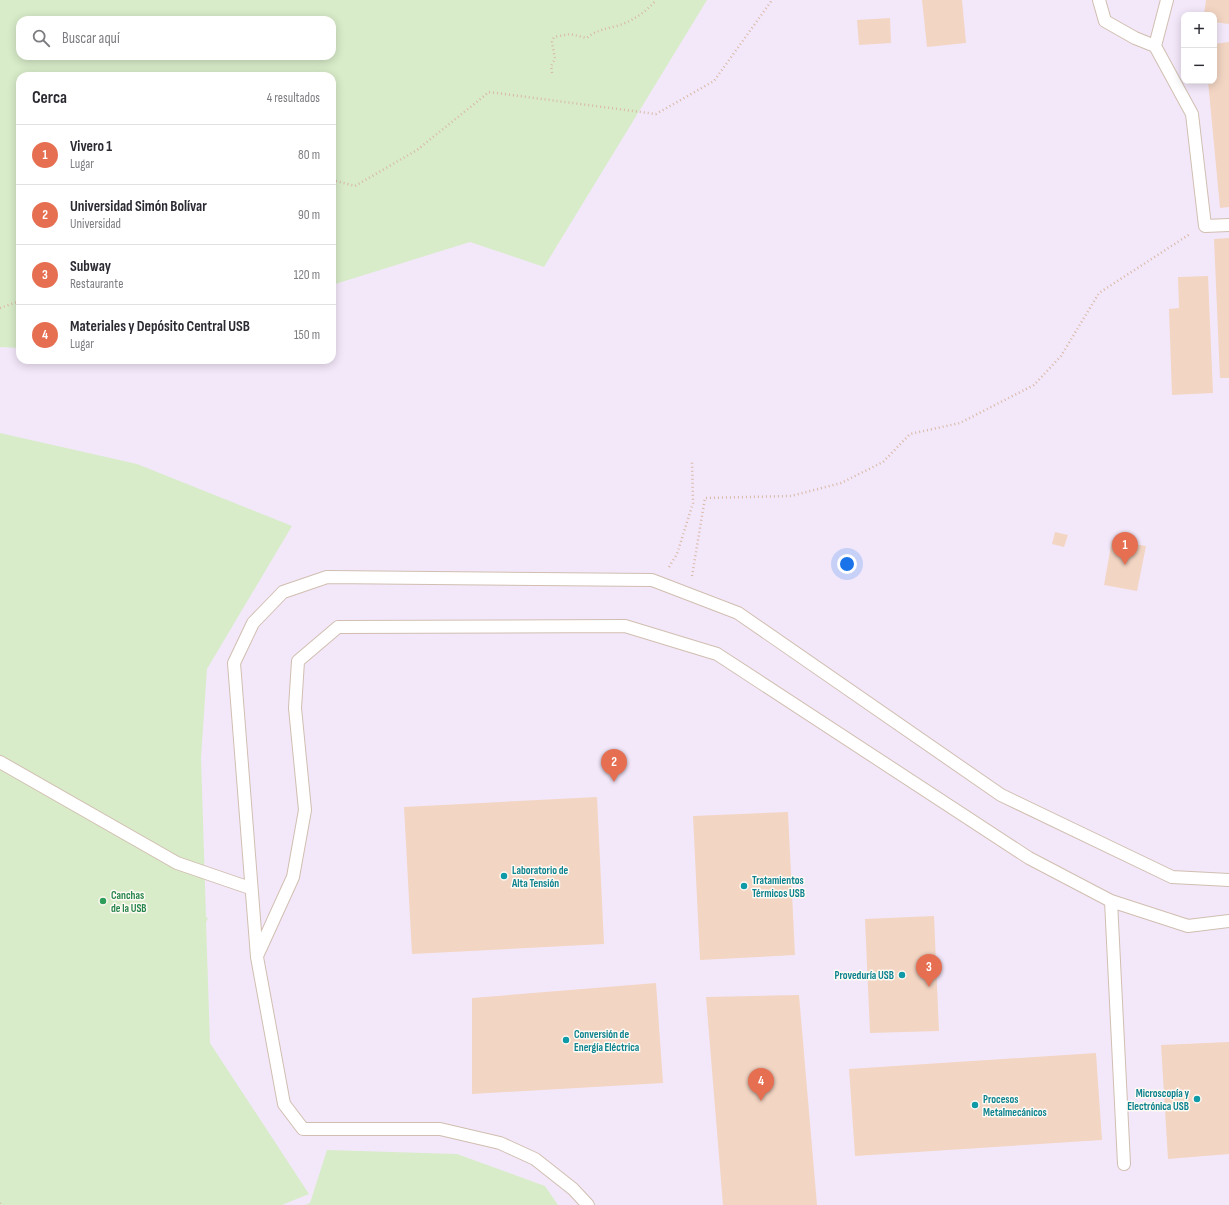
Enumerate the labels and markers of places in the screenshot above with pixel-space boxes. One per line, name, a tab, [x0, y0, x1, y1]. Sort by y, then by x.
pin: 1	[1112, 532, 1138, 565]
pin: 2	[601, 749, 627, 782]
place label: Laboratorio de Alta Tensión	[511, 864, 569, 890]
marker: Laboratorio de Alta Tensión	[499, 871, 509, 881]
place label: Tratamientos Térmicos USB	[752, 874, 805, 900]
marker: Tratamientos Térmicos USB	[739, 881, 749, 891]
place label: Canchas de la USB	[111, 889, 147, 915]
marker: Canchas de la USB	[98, 896, 108, 906]
pin: 3	[916, 954, 942, 987]
place label: Proveduría USB	[834, 969, 894, 982]
marker: Proveduría USB	[897, 970, 907, 980]
place label: Conversión de Energía Eléctrica	[574, 1028, 640, 1054]
marker: Conversión de Energía Eléctrica	[561, 1035, 571, 1045]
pin: 4	[748, 1068, 774, 1101]
place label: Microscopía y Electrónica USB	[1127, 1087, 1189, 1113]
place label: Procesos Metalmecánicos	[983, 1093, 1047, 1119]
marker: Microscopía y Electrónica USB	[1192, 1094, 1202, 1104]
marker: Procesos Metalmecánicos	[970, 1100, 980, 1110]

